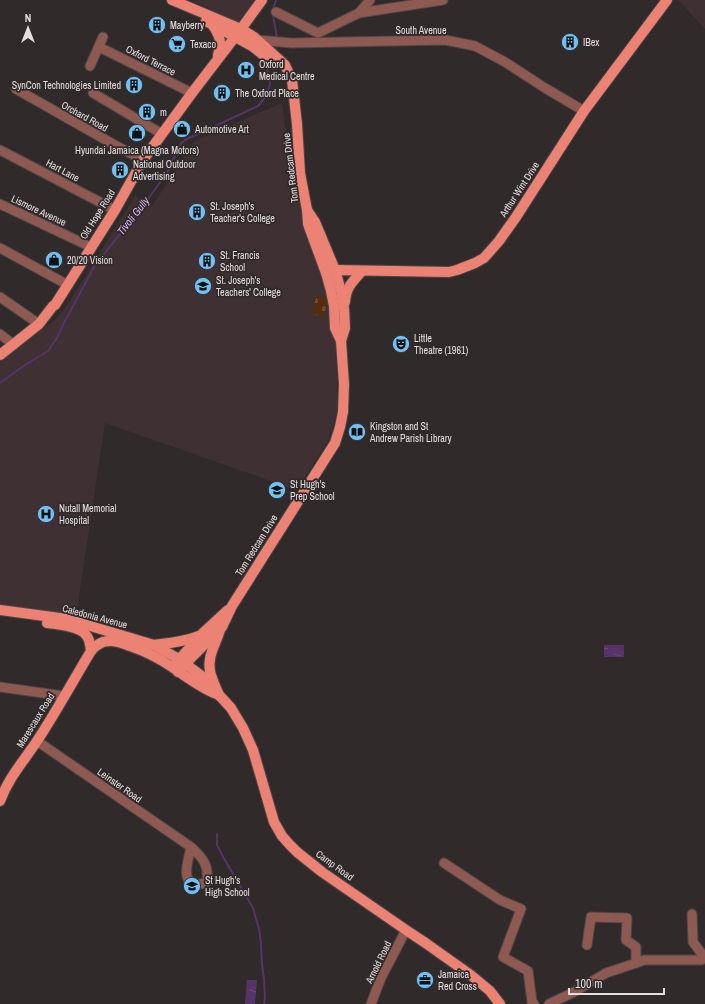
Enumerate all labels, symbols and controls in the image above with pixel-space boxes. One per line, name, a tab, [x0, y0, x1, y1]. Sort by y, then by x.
north arrow	[8, 8, 48, 48]
text: N	[25, 11, 31, 25]
building icon: Mayberry	[147, 15, 167, 35]
place label: Mayberry	[170, 19, 205, 32]
street label: South Avenue	[396, 24, 447, 37]
building icon: IBex	[560, 32, 580, 52]
supermarket icon: Texaco	[167, 34, 187, 54]
place label: IBex	[583, 36, 600, 49]
place label: Texaco	[190, 38, 216, 51]
street label: Oxford Terrace	[124, 42, 178, 79]
place label: Oxford Medical Centre	[259, 58, 315, 83]
hospital icon: Oxford Medical Centre	[236, 60, 256, 80]
building icon: SynCon Technologies Limited	[124, 75, 144, 95]
place label: SynCon Technologies Limited	[12, 79, 121, 92]
building icon: The Oxford Place	[212, 83, 232, 103]
place label: The Oxford Place	[235, 87, 299, 100]
street label: Orchard Road	[59, 98, 110, 135]
building icon: m	[137, 102, 157, 122]
place label: m	[160, 106, 167, 119]
shop icon: Automotive Art	[172, 119, 192, 139]
shop icon: Hyundai Jamaica (Magna Motors)	[127, 123, 147, 143]
place label: Automotive Art	[194, 123, 250, 136]
street label: Tom Redcam Drive	[280, 132, 301, 204]
place label: Hyundai Jamaica (Magna Motors)	[75, 144, 199, 157]
street label: Hart Lane	[44, 156, 82, 185]
place label: National Outdoor Advertising	[132, 158, 196, 183]
street label: Arthur Wint Drive	[496, 159, 542, 220]
building icon: National Outdoor Advertising	[110, 160, 130, 180]
street label: Old Hope Road	[77, 187, 118, 242]
street label: Lismore Avenue	[9, 192, 69, 229]
water label: Tivoli Gully	[114, 194, 153, 238]
place label: St. Joseph's Teacher's College	[210, 200, 275, 225]
building icon: St. Joseph's Teacher's College	[187, 202, 207, 222]
place label: St. Francis School	[220, 249, 260, 274]
shop icon: 20/20 Vision	[44, 250, 64, 270]
building icon: St. Francis School	[197, 251, 217, 271]
place label: 20/20 Vision	[67, 254, 113, 267]
place label: St. Joseph's Teachers' College	[216, 274, 281, 299]
school or university icon: St. Joseph's Teachers' College	[193, 276, 213, 296]
place label: Little Theatre (1961)	[414, 332, 469, 357]
theatre icon: Little Theatre (1961)	[391, 334, 411, 354]
place label: Kingston and St Andrew Parish Library	[369, 420, 452, 445]
library icon: Kingston and St Andrew Parish Library	[347, 422, 367, 442]
place label: St Hugh's Prep School	[290, 478, 335, 503]
school or university icon: St Hugh's Prep School	[267, 480, 287, 500]
place label: Nutall Memorial Hospital	[59, 502, 117, 527]
hospital icon: Nutall Memorial Hospital	[36, 504, 56, 524]
street label: Tom Redcam Drive	[232, 512, 281, 578]
street label: Caledonia Avenue	[61, 602, 129, 632]
street label: Marescaux Road	[13, 691, 57, 750]
street label: Leinster Road	[95, 765, 145, 806]
street label: Camp Road	[313, 847, 356, 884]
place label: St Hugh's High School	[205, 874, 250, 899]
school or university icon: St Hugh's High School	[182, 876, 202, 896]
street label: Arnold Road	[362, 939, 394, 986]
place label: Jamaica Red Cross	[438, 968, 477, 993]
office icon: Jamaica Red Cross	[415, 970, 435, 990]
scale bar	[569, 970, 664, 996]
text: 100 m	[575, 976, 602, 992]

